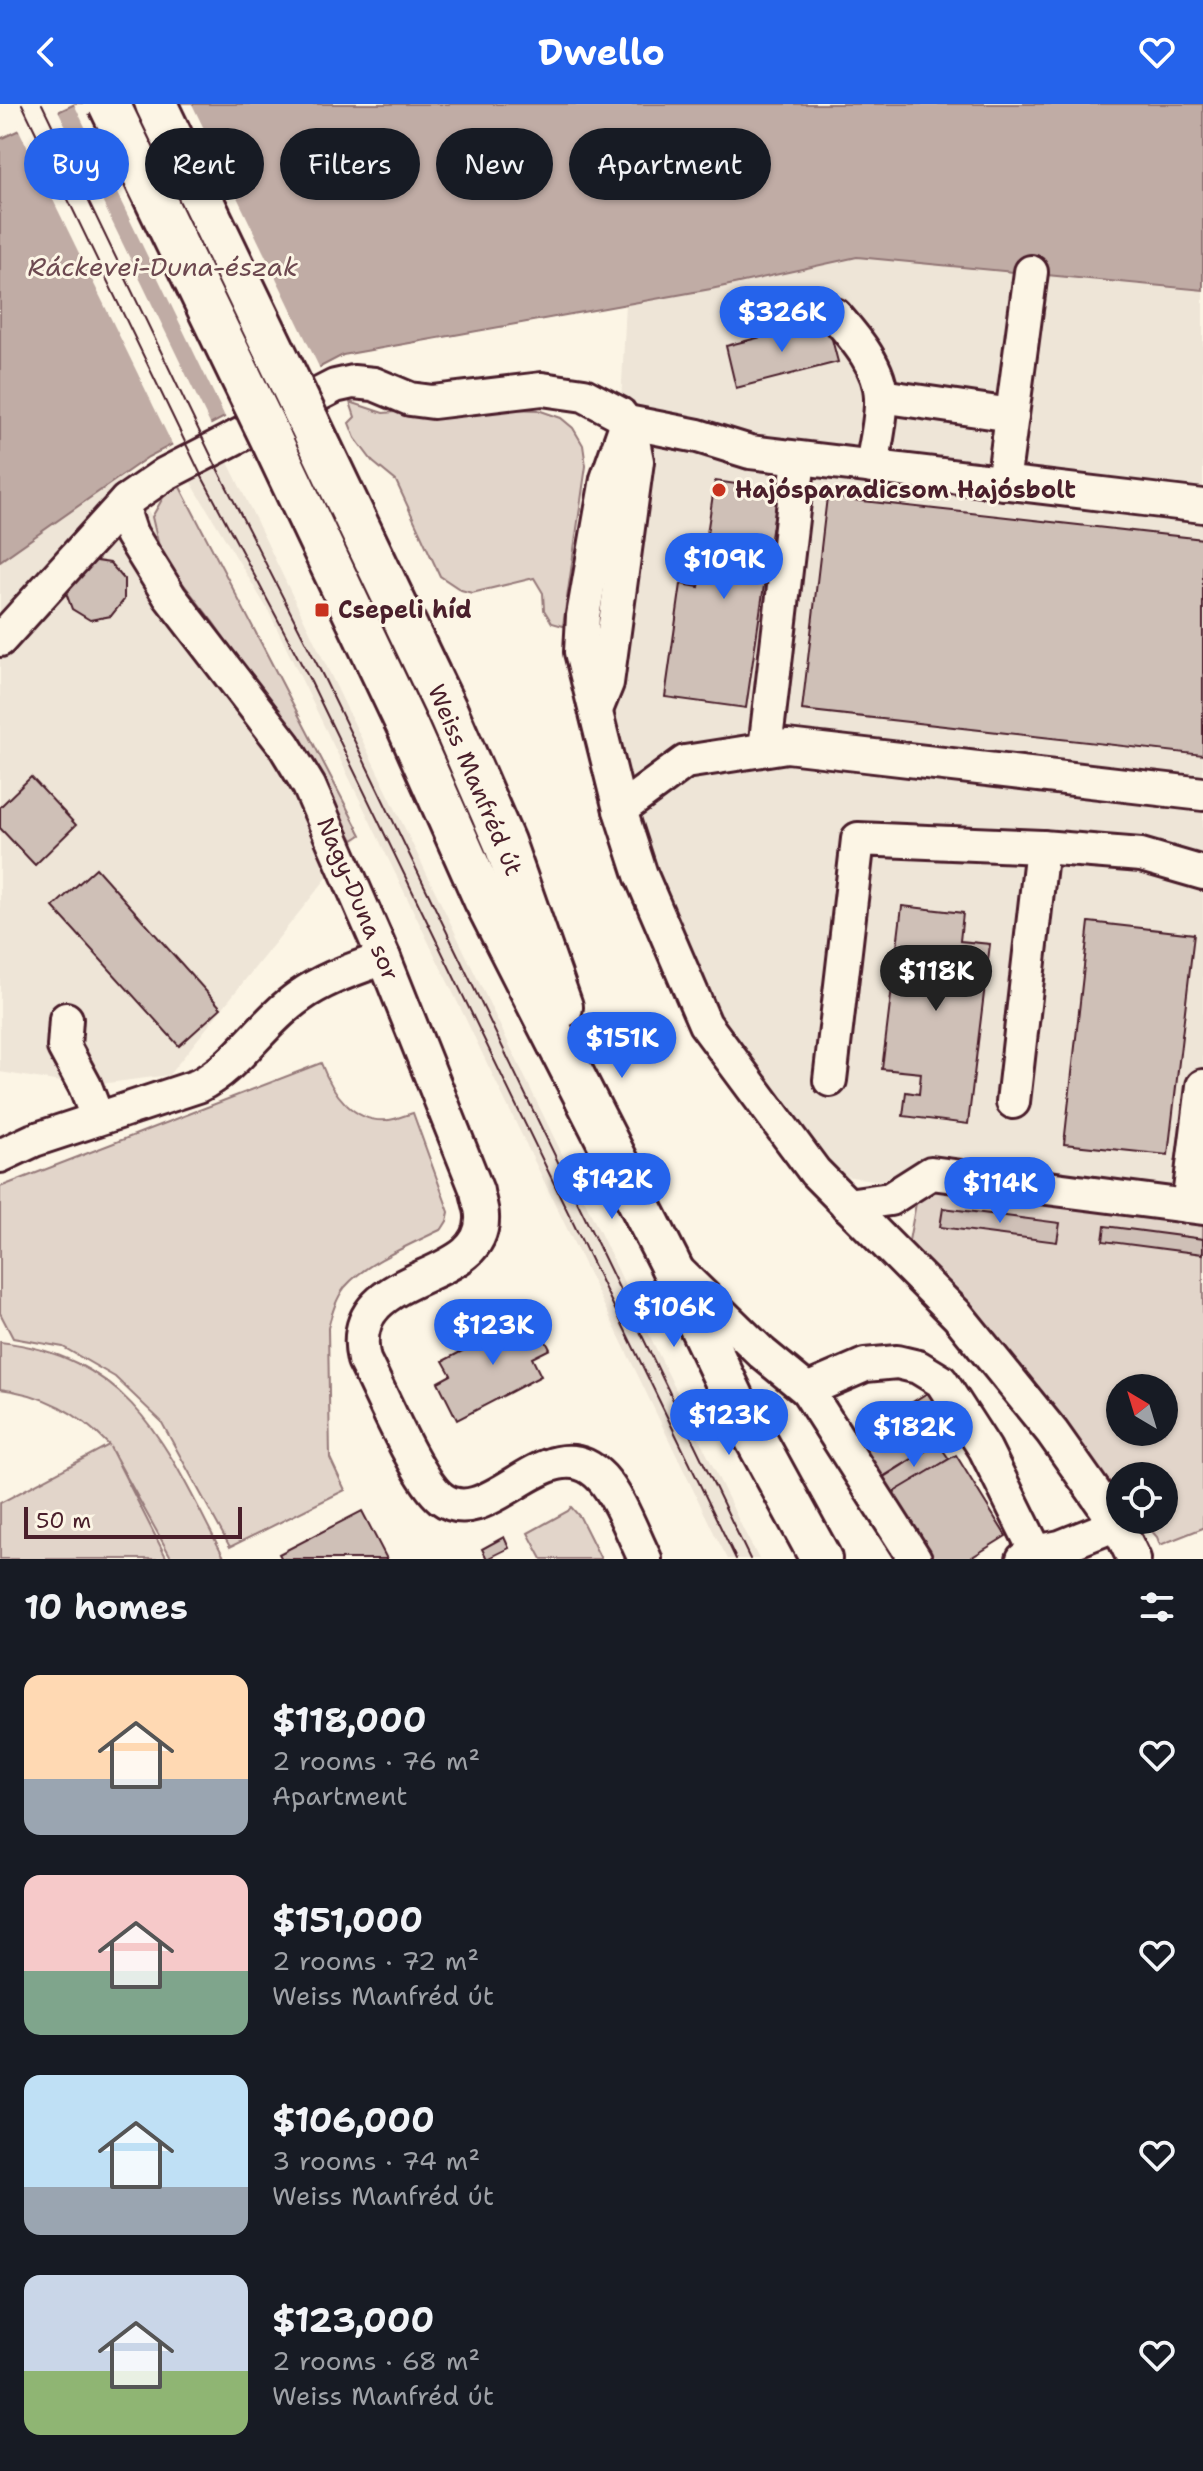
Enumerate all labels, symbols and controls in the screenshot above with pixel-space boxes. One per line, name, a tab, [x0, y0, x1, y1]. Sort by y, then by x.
text: Dwello	[538, 28, 665, 77]
icon: back	[24, 30, 68, 74]
icon: heart	[1135, 30, 1179, 74]
chip: Buy	[24, 128, 129, 200]
chip: Rent	[145, 128, 264, 200]
chip: Filters	[280, 128, 420, 200]
chip: New	[436, 128, 553, 200]
chip: Apartment	[569, 128, 771, 200]
water label: Ráckevei-Duna-észak	[28, 249, 298, 284]
pin: $326K	[726, 286, 838, 354]
text: $326K	[738, 294, 826, 329]
place label: Hajósparadicsom Hajósbolt	[735, 474, 1076, 506]
marker: Hajósparadicsom Hajósbolt	[710, 481, 728, 499]
pin: $109K	[668, 533, 780, 601]
text: $109K	[683, 541, 765, 576]
place label: Csepeli híd	[338, 594, 472, 626]
marker: Csepeli híd	[313, 601, 331, 619]
street label: Weiss Manfréd út	[420, 679, 530, 881]
street label: Nagy-Duna sor	[309, 812, 407, 986]
pin: $118K	[880, 945, 992, 1013]
text: $118K	[898, 953, 974, 988]
pin: $151K	[566, 1012, 678, 1080]
text: $151K	[585, 1020, 659, 1055]
pin: $142K	[556, 1153, 668, 1221]
pin: $114K	[944, 1157, 1056, 1225]
text: $142K	[572, 1161, 652, 1196]
text: $114K	[962, 1165, 1038, 1200]
pin: $106K	[618, 1281, 730, 1349]
text: $106K	[633, 1289, 715, 1324]
pin: $123K	[437, 1299, 549, 1367]
text: $123K	[452, 1307, 534, 1342]
north arrow	[1106, 1374, 1178, 1446]
map controls	[1106, 1374, 1178, 1534]
pin: $123K	[673, 1389, 785, 1457]
text: $123K	[688, 1397, 770, 1432]
pin: $182K	[858, 1401, 970, 1469]
text: $182K	[873, 1409, 955, 1444]
button: locate	[1106, 1462, 1178, 1534]
scale bar	[24, 1503, 242, 1539]
text: 50 m	[36, 1506, 91, 1535]
text: 10 homes	[24, 1584, 188, 1630]
icon: filters	[1135, 1585, 1179, 1629]
text: $118,000	[272, 1697, 426, 1743]
icon: home	[88, 1707, 184, 1803]
icon: heart	[1135, 1733, 1179, 1777]
text: 2 rooms · 76 m²	[272, 1743, 480, 1778]
text: Apartment	[272, 1778, 408, 1813]
text: $151,000	[272, 1897, 423, 1943]
icon: home	[88, 1907, 184, 2003]
icon: heart	[1135, 1933, 1179, 1977]
text: 2 rooms · 72 m²	[272, 1943, 479, 1978]
text: Weiss Manfréd út	[272, 1978, 494, 2013]
text: $106,000	[272, 2097, 435, 2143]
icon: home	[88, 2107, 184, 2203]
icon: heart	[1135, 2133, 1179, 2177]
text: 3 rooms · 74 m²	[272, 2143, 480, 2178]
text: Weiss Manfréd út	[272, 2178, 494, 2213]
text: $123,000	[272, 2297, 434, 2343]
icon: home	[88, 2307, 184, 2403]
icon: heart	[1135, 2333, 1179, 2377]
text: 2 rooms · 68 m²	[272, 2343, 480, 2378]
text: Weiss Manfréd út	[272, 2378, 494, 2413]

